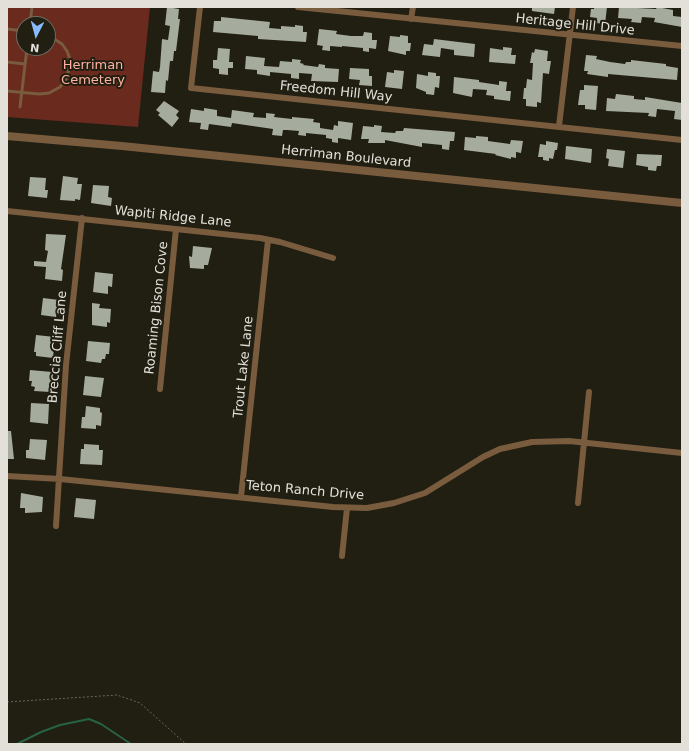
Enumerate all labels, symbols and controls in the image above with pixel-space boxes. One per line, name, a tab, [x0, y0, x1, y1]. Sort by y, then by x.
street label: Heritage Hill Drive	[515, 11, 635, 39]
north arrow	[16, 16, 56, 56]
text: N	[30, 40, 40, 54]
park label: Herriman Cemetery	[61, 58, 125, 89]
street label: Freedom Hill Way	[279, 78, 393, 106]
street label: Herriman Boulevard	[280, 142, 412, 172]
street label: Wapiti Ridge Lane	[114, 203, 232, 231]
street label: Roaming Bison Cove	[142, 241, 172, 375]
street label: Breccia Cliff Lane	[45, 290, 71, 404]
street label: Trout Lake Lane	[231, 315, 257, 419]
street label: Teton Ranch Drive	[245, 478, 365, 504]

